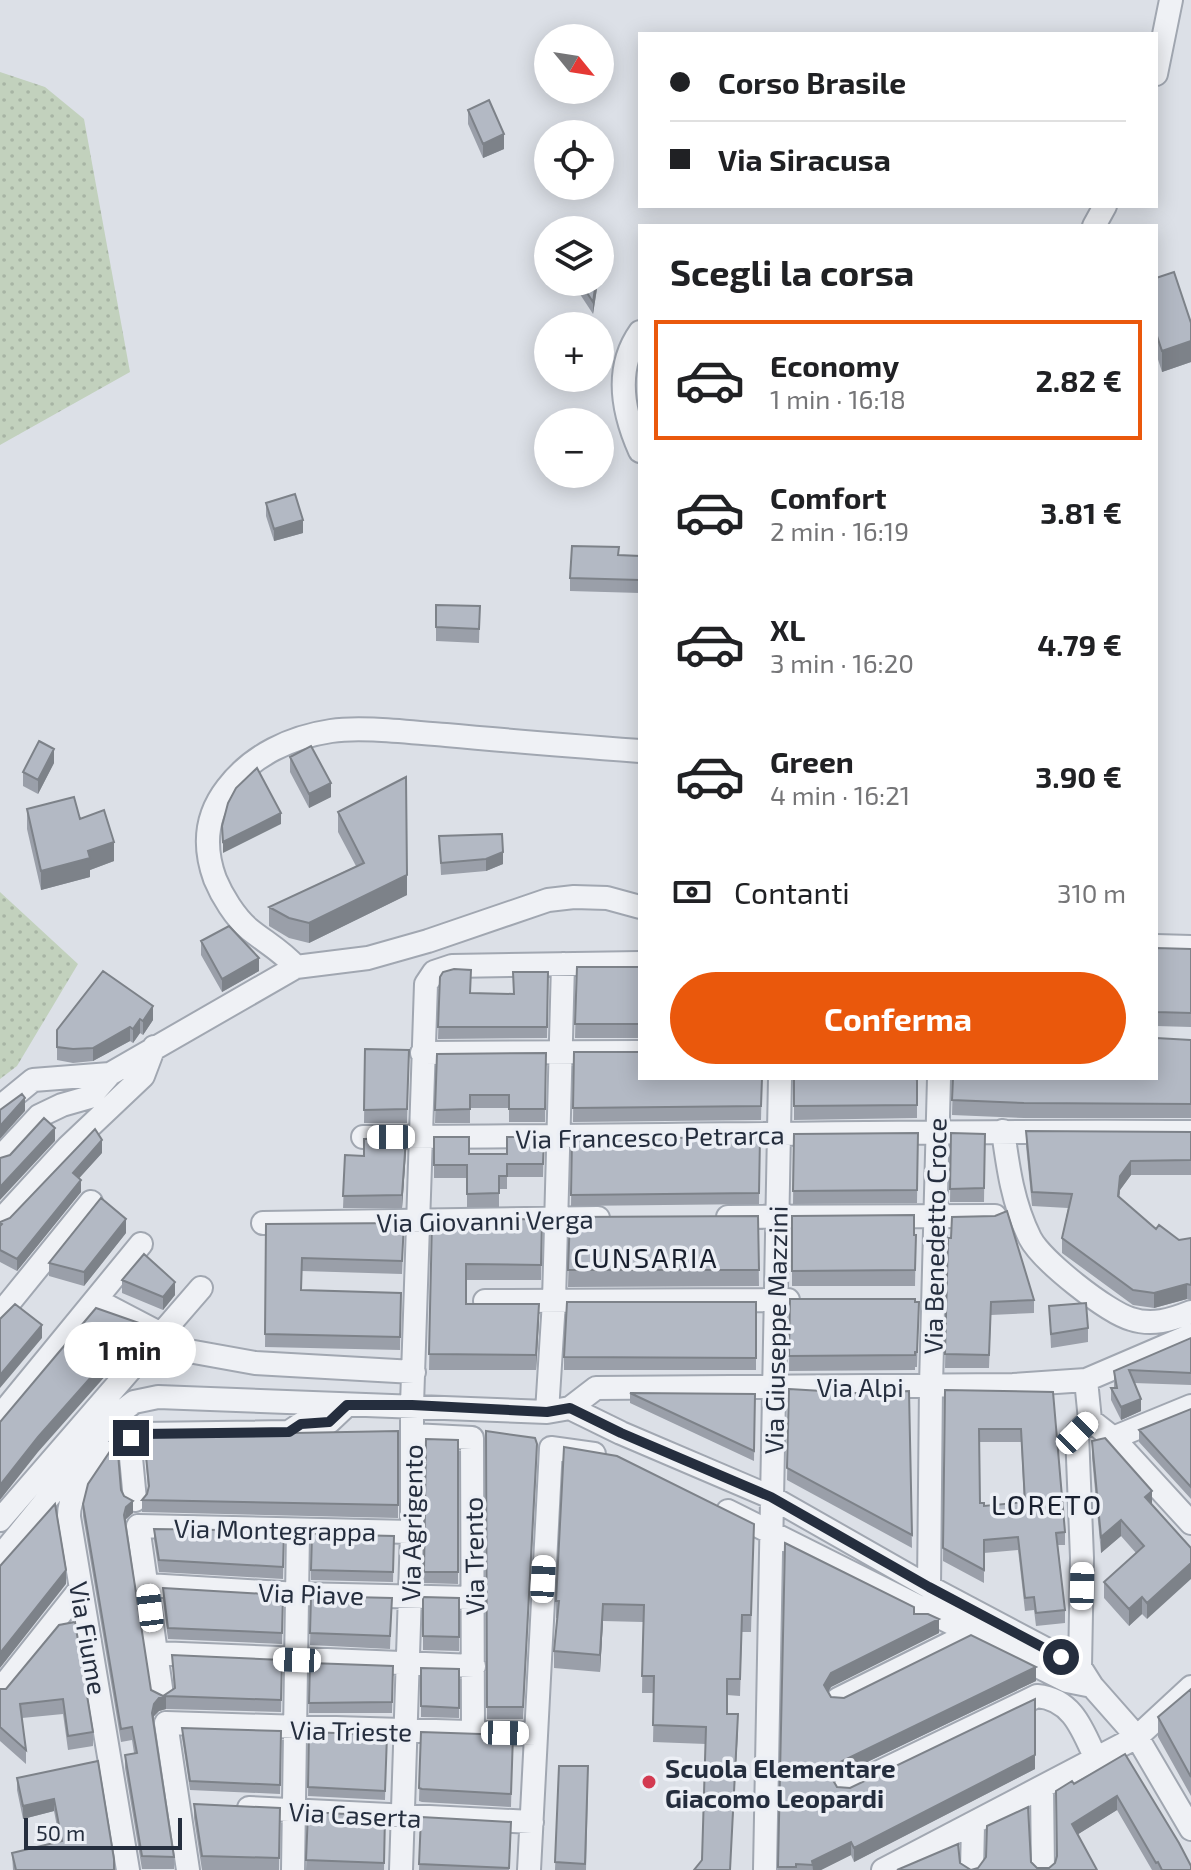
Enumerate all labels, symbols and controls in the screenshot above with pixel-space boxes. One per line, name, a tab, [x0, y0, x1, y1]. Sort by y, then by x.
north arrow	[534, 24, 614, 104]
map controls	[534, 24, 614, 488]
text: Corso Brasile	[718, 64, 906, 100]
button: locate	[534, 120, 614, 200]
text: Via Siracusa	[718, 141, 891, 177]
button: layers	[534, 216, 614, 296]
text: Scegli la corsa	[670, 250, 914, 293]
button: +	[534, 312, 614, 392]
icon: car	[674, 344, 746, 416]
text: Economy	[770, 347, 899, 383]
text: 2.82 €	[1035, 362, 1122, 398]
text: 1 min · 16:18	[770, 383, 906, 414]
button: −	[534, 408, 614, 488]
icon: car	[674, 476, 746, 548]
text: Comfort	[770, 479, 887, 515]
text: 3.81 €	[1040, 494, 1122, 530]
text: 2 min · 16:19	[770, 515, 909, 546]
icon: car	[674, 608, 746, 680]
text: XL	[770, 611, 805, 647]
text: 4.79 €	[1037, 626, 1122, 662]
text: 3 min · 16:20	[770, 647, 914, 678]
icon: car	[674, 740, 746, 812]
text: Green	[770, 743, 854, 779]
text: 3.90 €	[1035, 758, 1122, 794]
text: 4 min · 16:21	[770, 779, 910, 810]
icon: cash	[670, 870, 714, 914]
text: Contanti	[734, 874, 850, 910]
text: 310 m	[1057, 877, 1126, 908]
button: Conferma	[670, 972, 1126, 1064]
street label: Via Benedetto Croce	[916, 1117, 952, 1355]
street label: Via Francesco Petrarca	[515, 1118, 785, 1154]
car	[367, 1125, 415, 1149]
street label: Via Giovanni Verga	[376, 1203, 594, 1237]
street label: Via Giuseppe Mazzini	[757, 1205, 793, 1455]
district label: CUNSARIA	[573, 1240, 719, 1274]
callout: 1 min	[65, 1322, 197, 1378]
text: 1 min	[99, 1334, 161, 1365]
street label: Via Alpi	[816, 1371, 904, 1402]
car	[1052, 1408, 1102, 1458]
route end	[113, 1420, 149, 1456]
street label: Via Agrigento	[394, 1444, 428, 1602]
district label: LORETO	[991, 1487, 1103, 1521]
street label: Via Trento	[456, 1497, 490, 1615]
street label: Via Montegrappa	[173, 1512, 377, 1546]
car	[530, 1554, 556, 1604]
car	[1070, 1562, 1094, 1610]
street label: Via Piave	[257, 1576, 365, 1610]
street label: Via Fiume	[64, 1579, 114, 1697]
car	[135, 1583, 165, 1633]
route start	[1043, 1639, 1079, 1675]
car	[273, 1647, 321, 1673]
street label: Via Trieste	[290, 1713, 412, 1747]
car	[481, 1721, 529, 1745]
place label: Scuola Elementare Giacomo Leopardi	[665, 1752, 896, 1813]
marker: Scuola Elementare Giacomo Leopardi	[640, 1773, 658, 1791]
street label: Via Caserta	[288, 1795, 422, 1833]
scale bar	[24, 1814, 182, 1850]
text: 50 m	[36, 1819, 85, 1845]

